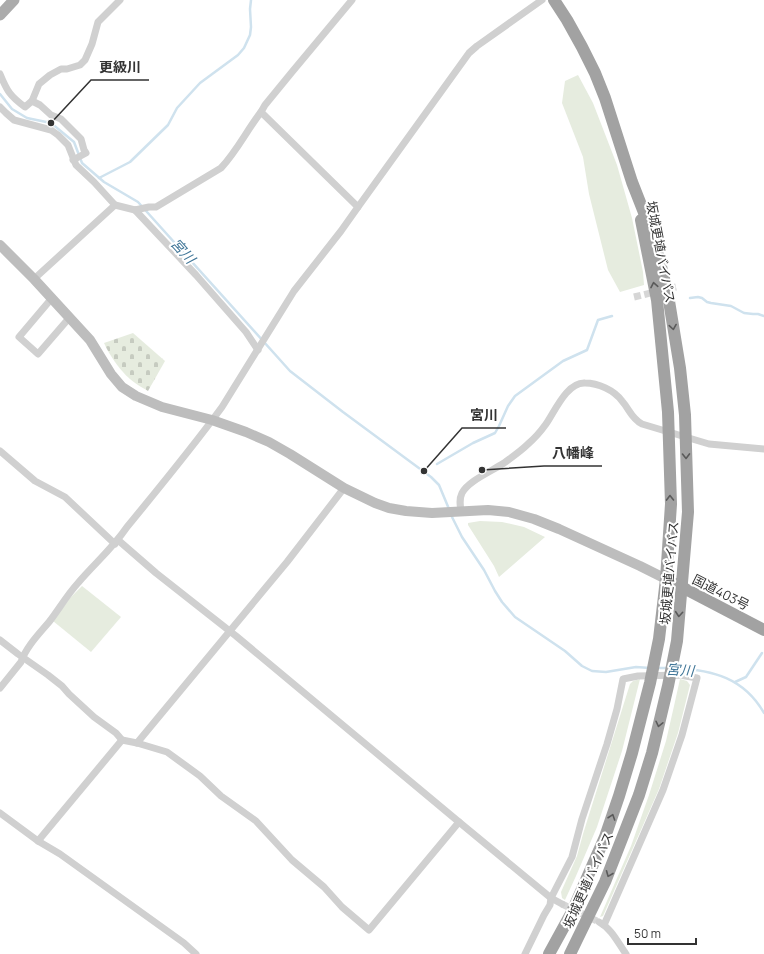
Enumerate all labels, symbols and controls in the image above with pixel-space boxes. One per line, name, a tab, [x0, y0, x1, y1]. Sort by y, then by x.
callout: 更級川	[91, 54, 149, 80]
text: 更級川	[99, 57, 141, 76]
street label: 坂城更埴バイパス	[642, 199, 680, 305]
water label: 宮川	[167, 234, 201, 269]
one-way arrow	[650, 282, 659, 288]
one-way arrow	[668, 324, 677, 330]
callout: 宮川	[462, 402, 506, 428]
text: 宮川	[470, 405, 498, 424]
callout: 八幡峰	[544, 440, 602, 466]
text: 八幡峰	[552, 443, 594, 462]
one-way arrow	[682, 453, 691, 459]
one-way arrow	[666, 495, 674, 501]
street label: 坂城更埴バイパス	[656, 521, 682, 625]
street label: 国道403号	[689, 570, 753, 614]
one-way arrow	[675, 611, 684, 617]
water label: 宮川	[665, 659, 697, 680]
one-way arrow	[656, 721, 664, 727]
one-way arrow	[607, 814, 616, 821]
street label: 坂城更埴バイパス	[559, 829, 617, 931]
one-way arrow	[605, 870, 613, 877]
scale bar	[628, 920, 696, 946]
text: 50 m	[634, 925, 661, 942]

